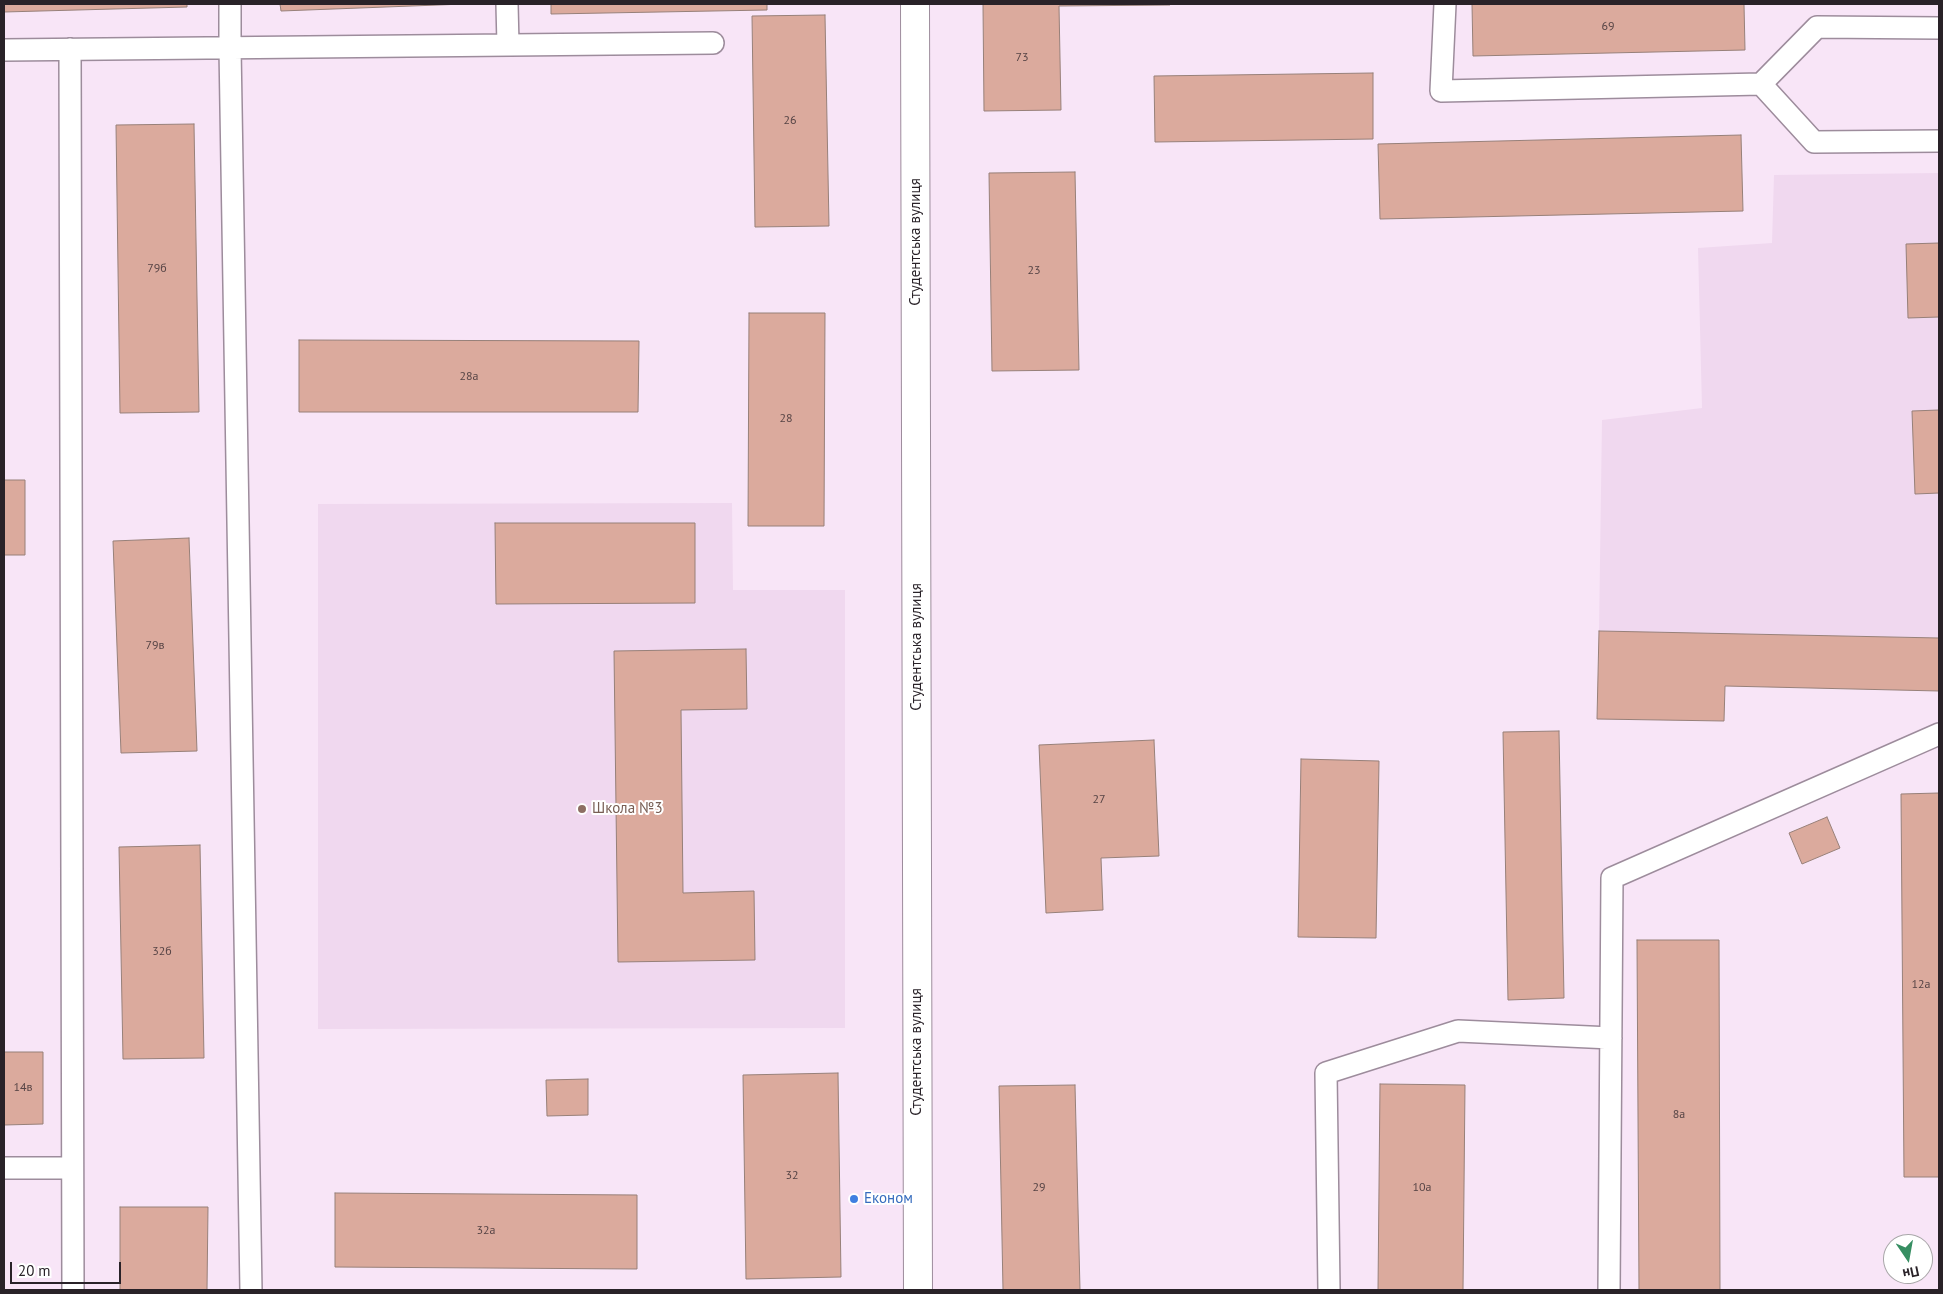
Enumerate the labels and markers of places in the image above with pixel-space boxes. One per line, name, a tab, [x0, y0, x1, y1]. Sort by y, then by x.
place label: Школа №3	[592, 800, 663, 818]
marker: Школа №3	[576, 803, 588, 815]
place label: Економ	[864, 1190, 913, 1208]
marker: Економ	[848, 1193, 860, 1205]

